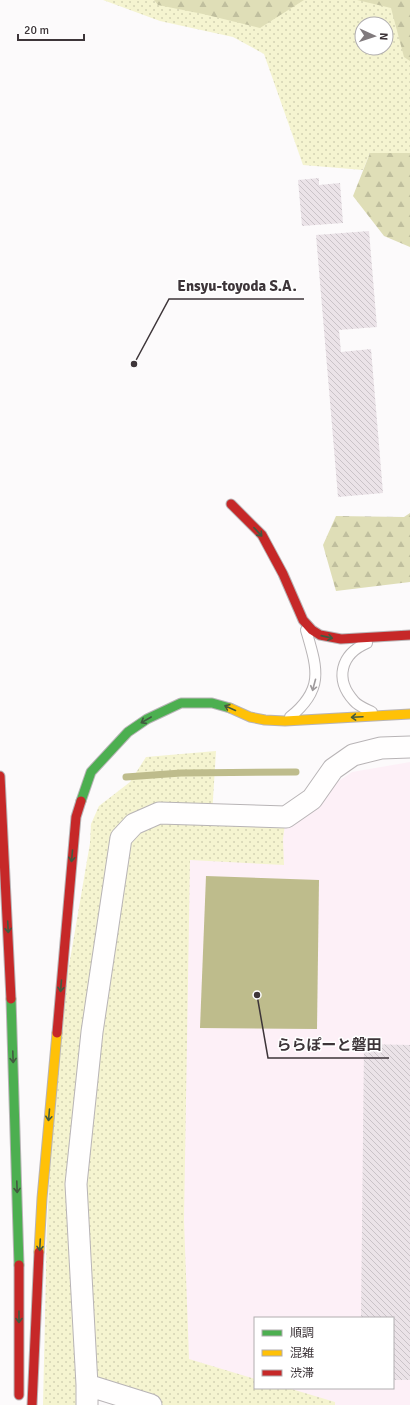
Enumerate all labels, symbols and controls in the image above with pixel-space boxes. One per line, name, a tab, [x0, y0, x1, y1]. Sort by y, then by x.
scale bar	[18, 16, 84, 42]
north arrow	[354, 16, 394, 56]
text: 20 m	[24, 23, 49, 38]
text: N	[377, 32, 390, 41]
callout: Ensyu-toyoda S.A.	[169, 272, 304, 299]
text: Ensyu-toyoda S.A.	[177, 277, 297, 295]
one-way arrow	[253, 527, 263, 537]
one-way arrow	[320, 634, 333, 641]
one-way arrow	[310, 678, 317, 691]
one-way arrow	[224, 704, 236, 711]
one-way arrow	[351, 713, 364, 721]
one-way arrow	[140, 716, 152, 724]
one-way arrow	[69, 849, 76, 862]
one-way arrow	[4, 920, 11, 933]
one-way arrow	[57, 979, 64, 992]
callout: ららぽーと磐田	[268, 1031, 389, 1058]
text: ららぽーと磐田	[276, 1036, 382, 1054]
one-way arrow	[10, 1050, 17, 1063]
one-way arrow	[46, 1108, 53, 1121]
one-way arrow	[13, 1180, 21, 1193]
one-way arrow	[36, 1238, 43, 1251]
one-way arrow	[15, 1310, 23, 1323]
legend	[254, 1317, 394, 1389]
text: 順調	[290, 1326, 314, 1341]
text: 混雑	[290, 1346, 314, 1361]
text: 渋滞	[290, 1366, 314, 1381]

